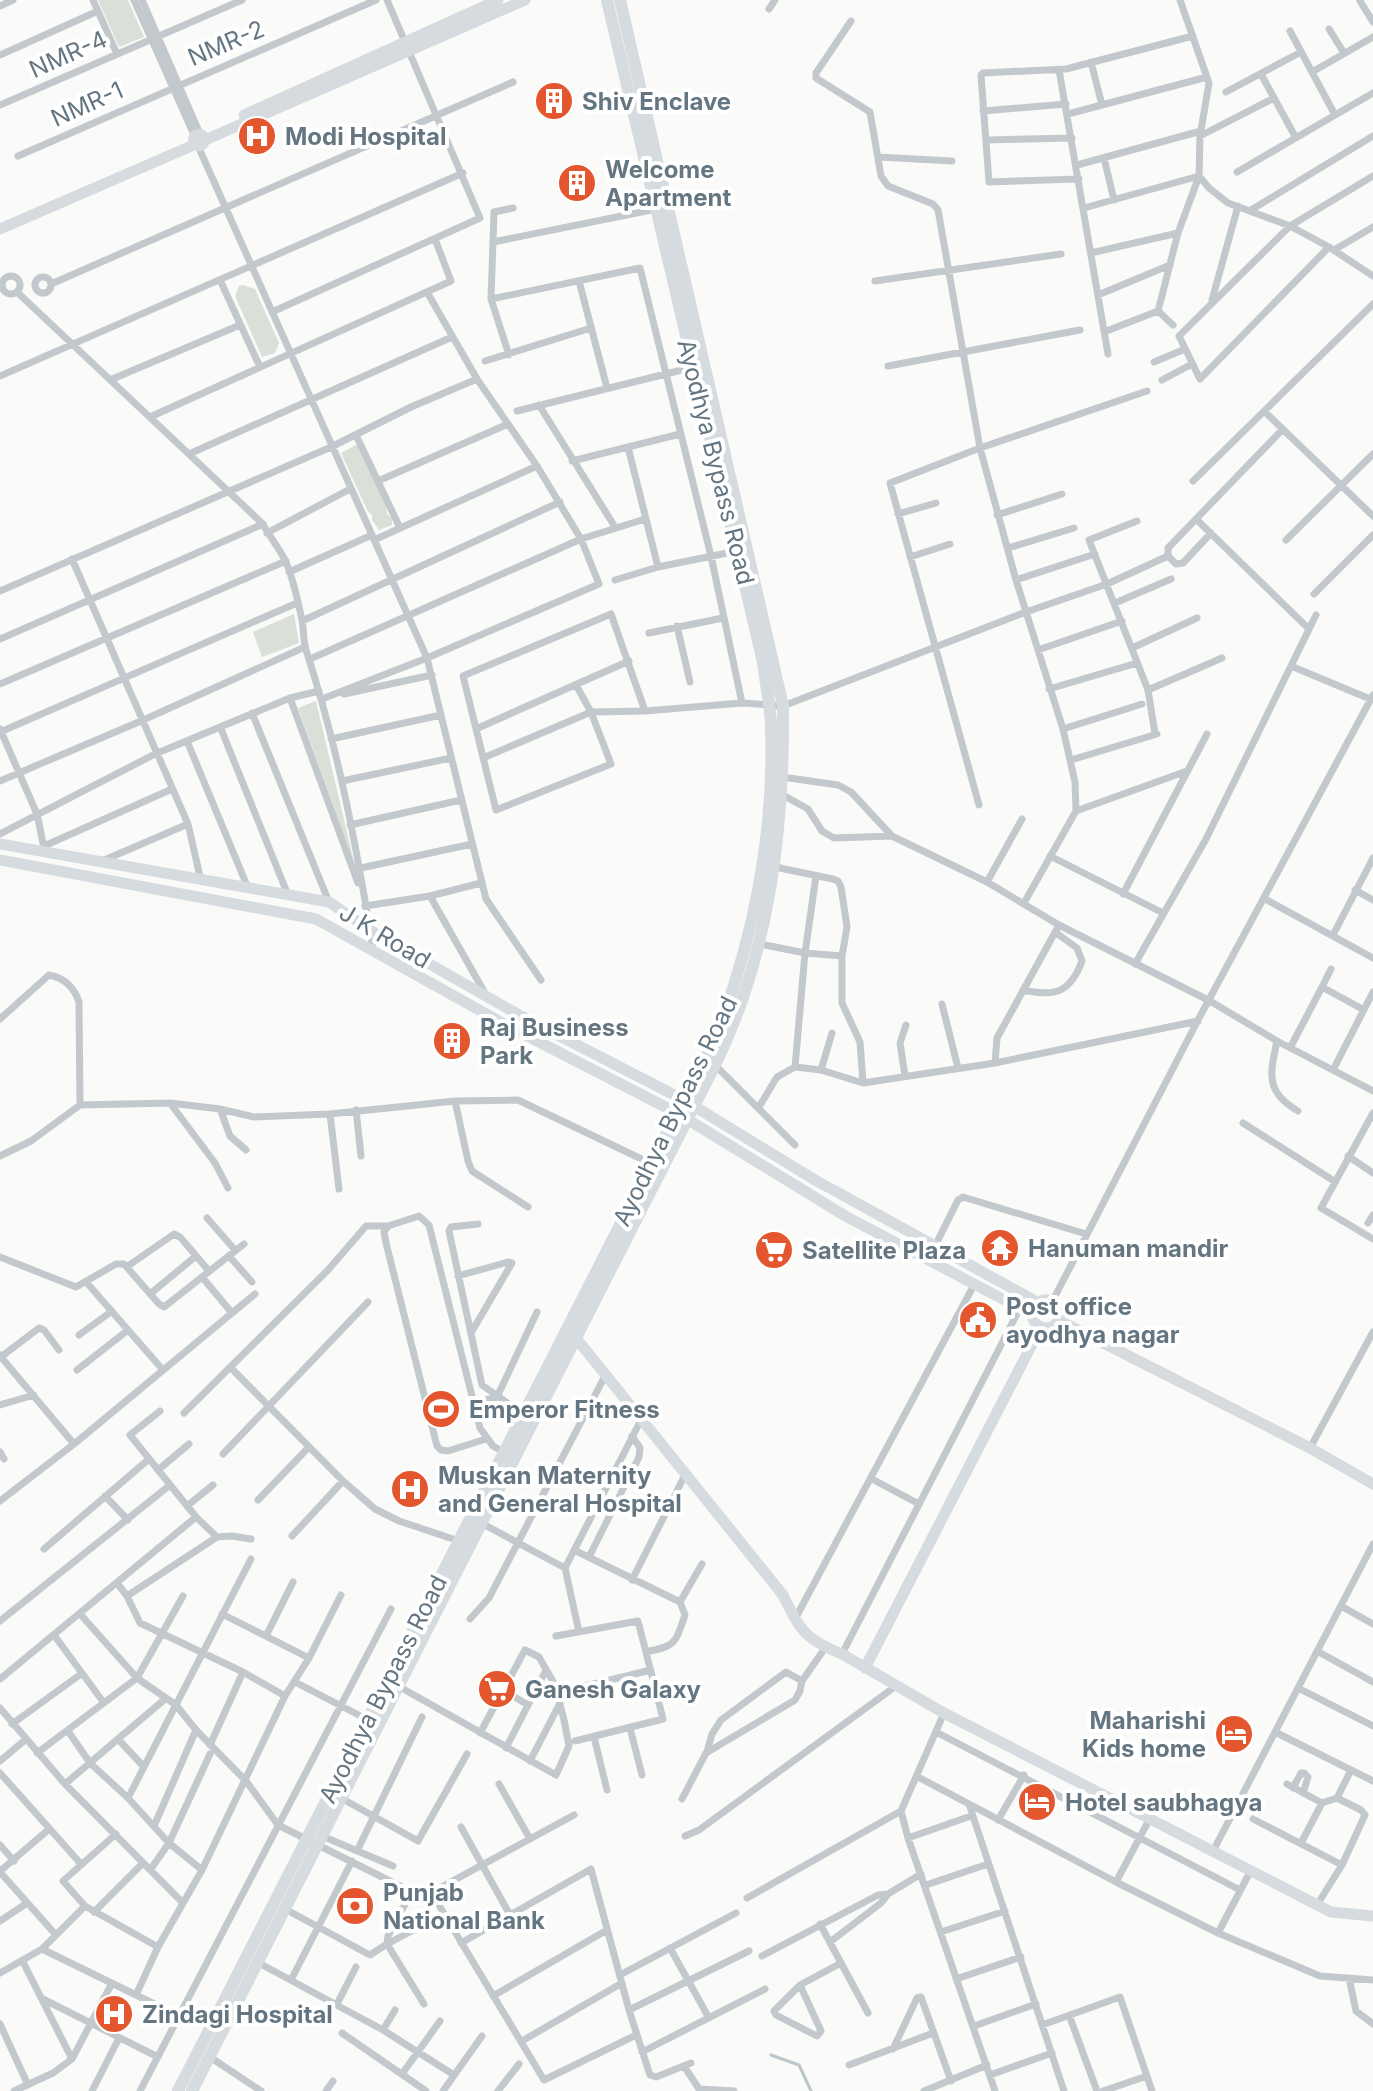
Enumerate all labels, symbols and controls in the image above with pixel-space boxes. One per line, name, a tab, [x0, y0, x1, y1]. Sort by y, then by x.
street label: NMR-2	[183, 14, 269, 72]
street label: NMR-4	[25, 24, 111, 84]
street label: NMR-1	[46, 75, 128, 133]
building icon: Shiv Enclave	[533, 80, 575, 122]
place label: Shiv Enclave	[582, 87, 731, 116]
hospital icon: Modi Hospital	[236, 115, 278, 157]
place label: Modi Hospital	[285, 122, 446, 151]
place label: Welcome Apartment	[605, 155, 731, 212]
building icon: Welcome Apartment	[556, 162, 598, 204]
street label: Ayodhya Bypass Road	[671, 336, 761, 588]
street label: J K Road	[334, 898, 436, 974]
street label: Ayodhya Bypass Road	[607, 991, 743, 1231]
place label: Raj Business Park	[480, 1013, 629, 1070]
building icon: Raj Business Park	[431, 1020, 473, 1062]
temple icon: Hanuman mandir	[979, 1227, 1021, 1269]
supermarket icon: Satellite Plaza	[753, 1229, 795, 1271]
place label: Hanuman mandir	[1028, 1234, 1229, 1263]
place label: Satellite Plaza	[802, 1236, 966, 1265]
place label: Post office ayodhya nagar	[1006, 1292, 1180, 1349]
public building icon: Post office ayodhya nagar	[957, 1299, 999, 1341]
sports icon: Emperor Fitness	[420, 1388, 462, 1430]
place label: Emperor Fitness	[469, 1395, 660, 1424]
place label: Muskan Maternity and General Hospital	[438, 1461, 682, 1518]
hospital icon: Muskan Maternity and General Hospital	[389, 1468, 431, 1510]
street label: Ayodhya Bypass Road	[313, 1570, 453, 1808]
supermarket icon: Ganesh Galaxy	[476, 1668, 518, 1710]
place label: Ganesh Galaxy	[525, 1675, 702, 1704]
place label: Maharishi Kids home	[1082, 1706, 1206, 1763]
hotel icon: Maharishi Kids home	[1213, 1713, 1255, 1755]
hotel icon: Hotel saubhagya	[1016, 1781, 1058, 1823]
place label: Hotel saubhagya	[1065, 1788, 1262, 1817]
place label: Punjab National Bank	[383, 1878, 545, 1935]
bank icon: Punjab National Bank	[334, 1885, 376, 1927]
hospital icon: Zindagi Hospital	[93, 1993, 135, 2035]
place label: Zindagi Hospital	[142, 2000, 333, 2029]

